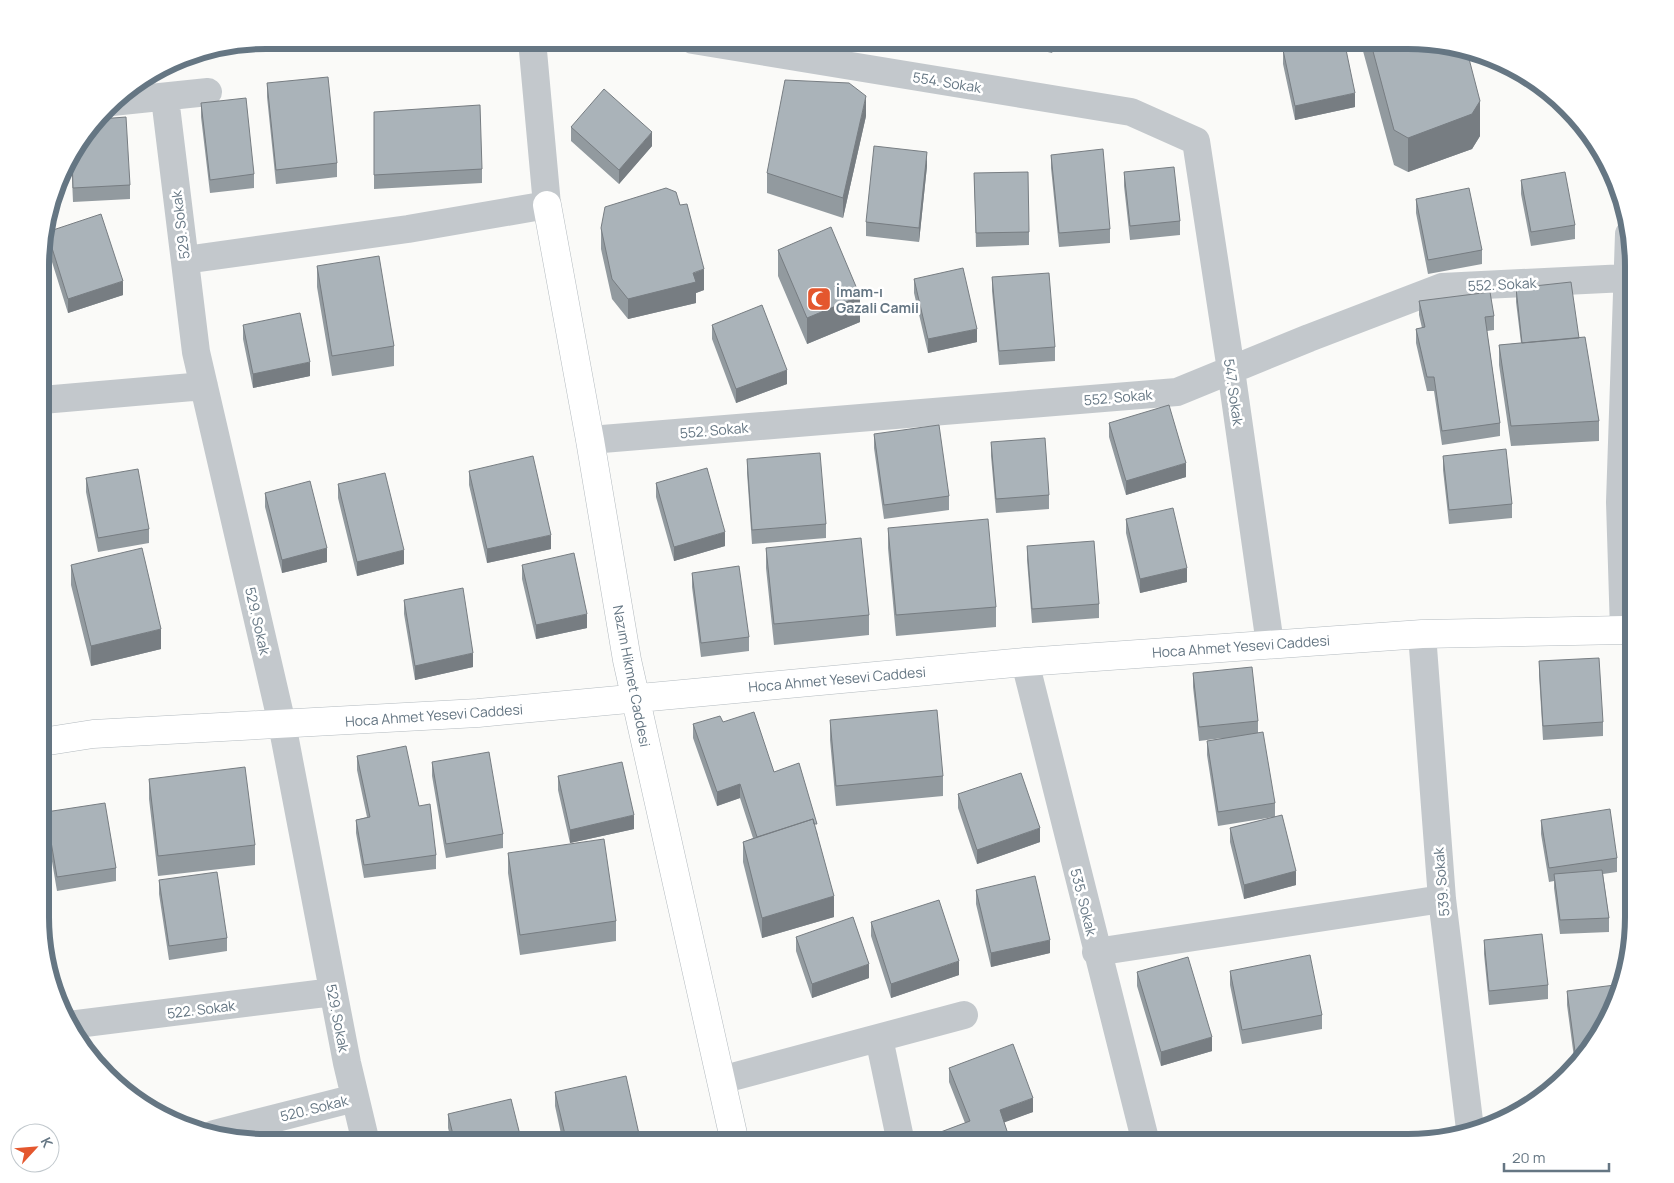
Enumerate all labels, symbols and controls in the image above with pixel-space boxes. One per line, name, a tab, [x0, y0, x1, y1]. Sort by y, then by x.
street label: 554. Sokak	[911, 67, 984, 97]
street label: 529. Sokak	[166, 189, 194, 260]
street label: 552. Sokak	[1467, 273, 1538, 295]
place label: İmam-ı Gazali Camii	[836, 282, 919, 317]
mosque icon: İmam-ı Gazali Camii	[806, 286, 832, 312]
street label: 547. Sokak	[1220, 357, 1248, 428]
street label: 552. Sokak	[1083, 384, 1154, 409]
street label: 552. Sokak	[679, 417, 750, 442]
street label: 529. Sokak	[241, 585, 275, 658]
street label: Nazım Hikmet Caddesi	[609, 603, 655, 749]
street label: Hoca Ahmet Yesevi Caddesi	[1151, 630, 1331, 662]
street label: Hoca Ahmet Yesevi Caddesi	[747, 662, 927, 696]
street label: Hoca Ahmet Yesevi Caddesi	[344, 699, 524, 731]
street label: 539. Sokak	[1428, 846, 1453, 917]
street label: 535. Sokak	[1066, 866, 1102, 939]
street label: 529. Sokak	[322, 982, 354, 1055]
street label: 522. Sokak	[166, 995, 237, 1023]
street label: 520. Sokak	[278, 1090, 351, 1126]
north arrow	[10, 1123, 60, 1173]
text: K	[37, 1134, 58, 1151]
scale bar	[1504, 1140, 1609, 1172]
text: 20 m	[1512, 1147, 1545, 1168]

